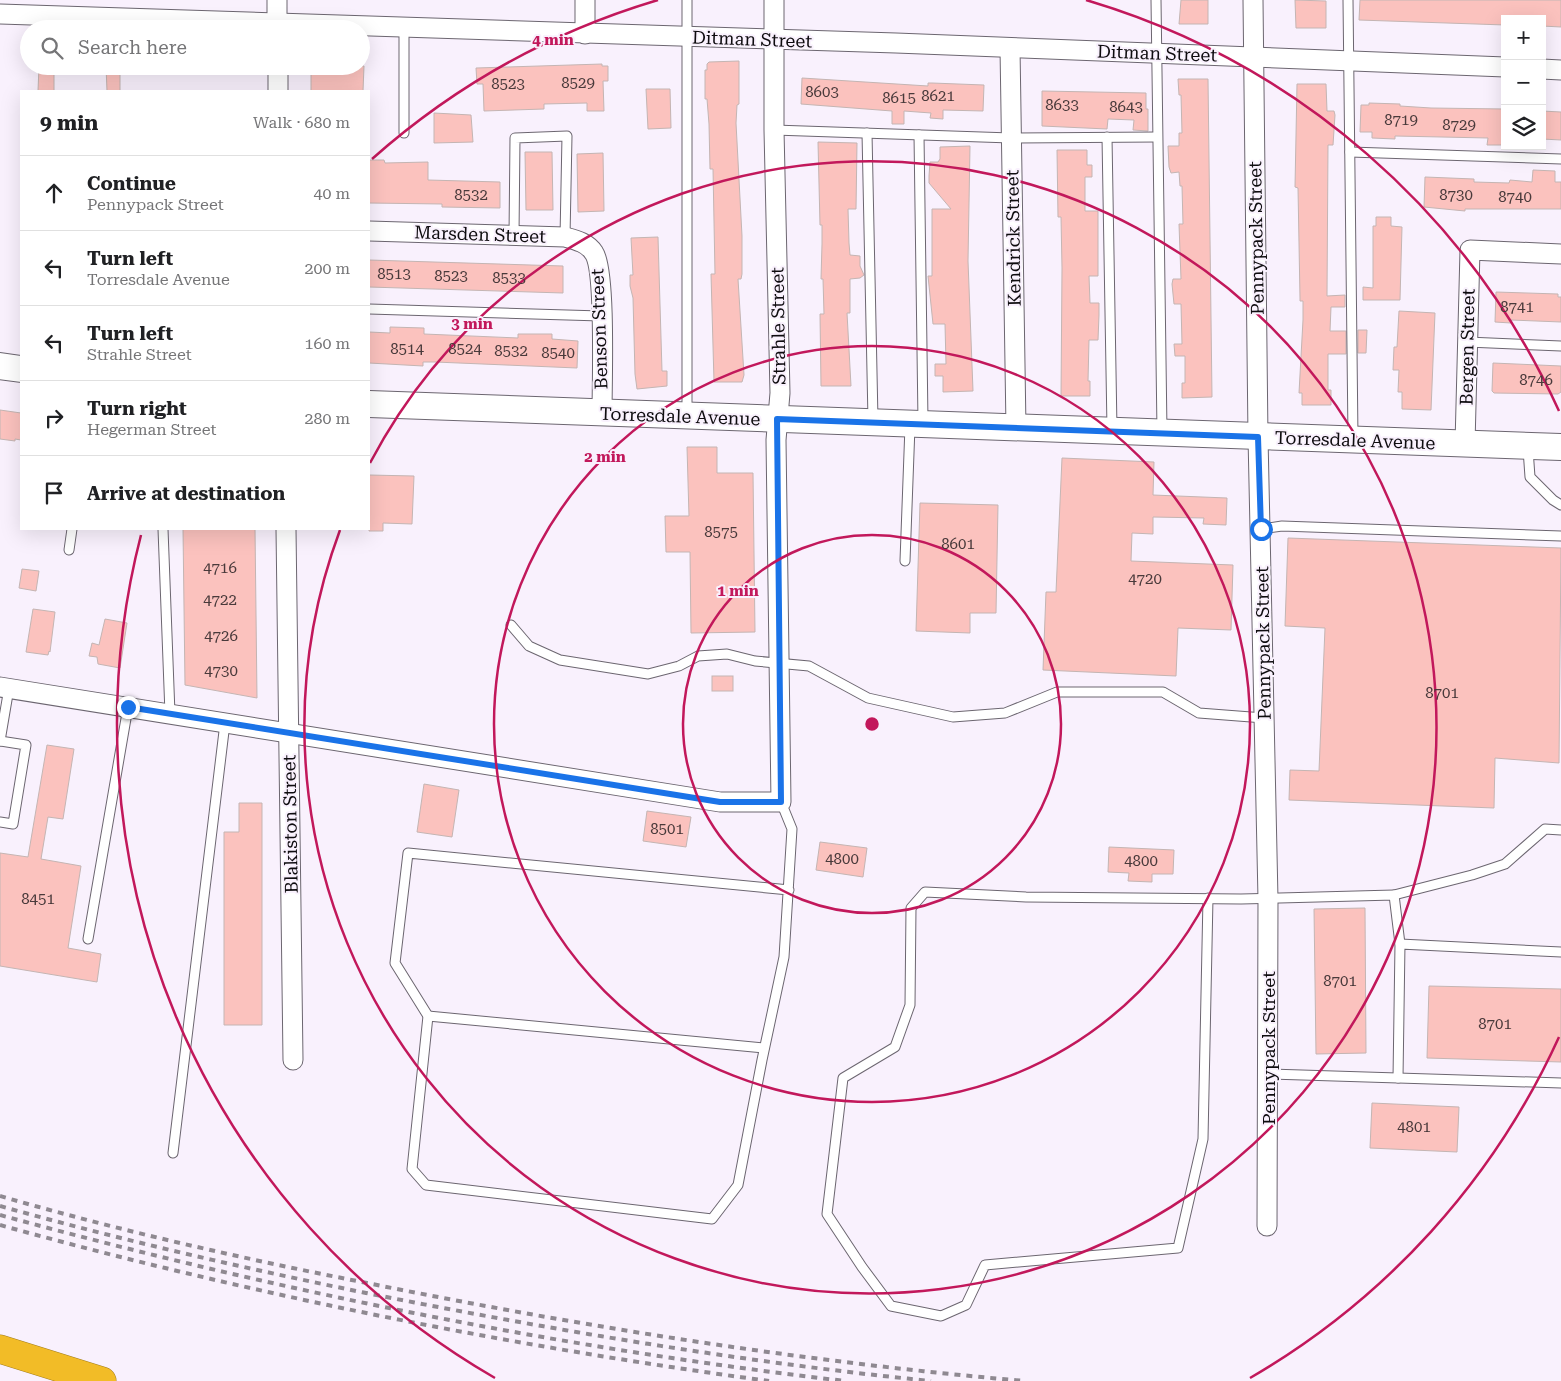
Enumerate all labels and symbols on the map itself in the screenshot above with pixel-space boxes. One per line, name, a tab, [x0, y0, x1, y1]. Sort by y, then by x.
street label: Ditman Street	[691, 26, 813, 52]
text: 4 min	[532, 31, 574, 49]
street label: Ditman Street	[1096, 40, 1218, 66]
house number: 8529	[561, 74, 595, 92]
house number: 8523	[491, 75, 525, 93]
house number: 8603	[805, 83, 839, 101]
house number: 8621	[921, 87, 955, 105]
house number: 8615	[882, 89, 916, 107]
house number: 8633	[1045, 96, 1079, 114]
house number: 8643	[1109, 98, 1143, 116]
house number: 8719	[1384, 111, 1418, 129]
house number: 8729	[1442, 116, 1476, 134]
street label: Pennypack Street	[1244, 161, 1268, 315]
street label: Kendrick Street	[1001, 169, 1025, 306]
house number: 8532	[454, 186, 488, 204]
house number: 8730	[1439, 186, 1473, 204]
house number: 8740	[1498, 188, 1532, 206]
street label: Marsden Street	[414, 221, 547, 247]
house number: 8513	[377, 265, 411, 283]
house number: 8523	[434, 267, 468, 285]
street label: Strahle Street	[766, 267, 790, 385]
street label: Benson Street	[586, 268, 612, 390]
house number: 8533	[492, 269, 526, 287]
street label: Bergen Street	[1455, 288, 1479, 405]
house number: 8741	[1500, 298, 1534, 316]
text: 3 min	[451, 315, 493, 333]
house number: 8514	[390, 340, 424, 358]
house number: 8524	[448, 340, 482, 358]
house number: 8532	[494, 342, 528, 360]
house number: 8540	[541, 344, 575, 362]
house number: 8746	[1519, 371, 1553, 389]
street label: Torresdale Avenue	[599, 403, 761, 429]
street label: Torresdale Avenue	[1274, 427, 1436, 453]
text: 2 min	[584, 448, 626, 466]
route start	[1250, 518, 1273, 541]
house number: 8575	[704, 523, 738, 541]
house number: 8601	[941, 535, 975, 553]
house number: 4716	[203, 559, 237, 577]
street label: Pennypack Street	[1251, 566, 1275, 720]
house number: 4720	[1128, 570, 1162, 588]
text: 1 min	[717, 582, 759, 600]
house number: 4722	[203, 591, 237, 609]
house number: 4726	[204, 627, 238, 645]
house number: 4730	[204, 662, 238, 680]
house number: 8701	[1425, 684, 1459, 702]
route end	[117, 696, 140, 719]
centre of rings	[863, 715, 881, 733]
street label: Blakiston Street	[278, 754, 302, 893]
house number: 8501	[650, 820, 684, 838]
house number: 4800	[825, 850, 859, 868]
house number: 4800	[1124, 852, 1158, 870]
house number: 8451	[21, 890, 55, 908]
street label: Pennypack Street	[1258, 971, 1279, 1125]
house number: 8701	[1323, 972, 1357, 990]
house number: 8701	[1478, 1015, 1512, 1033]
house number: 4801	[1397, 1118, 1431, 1136]

